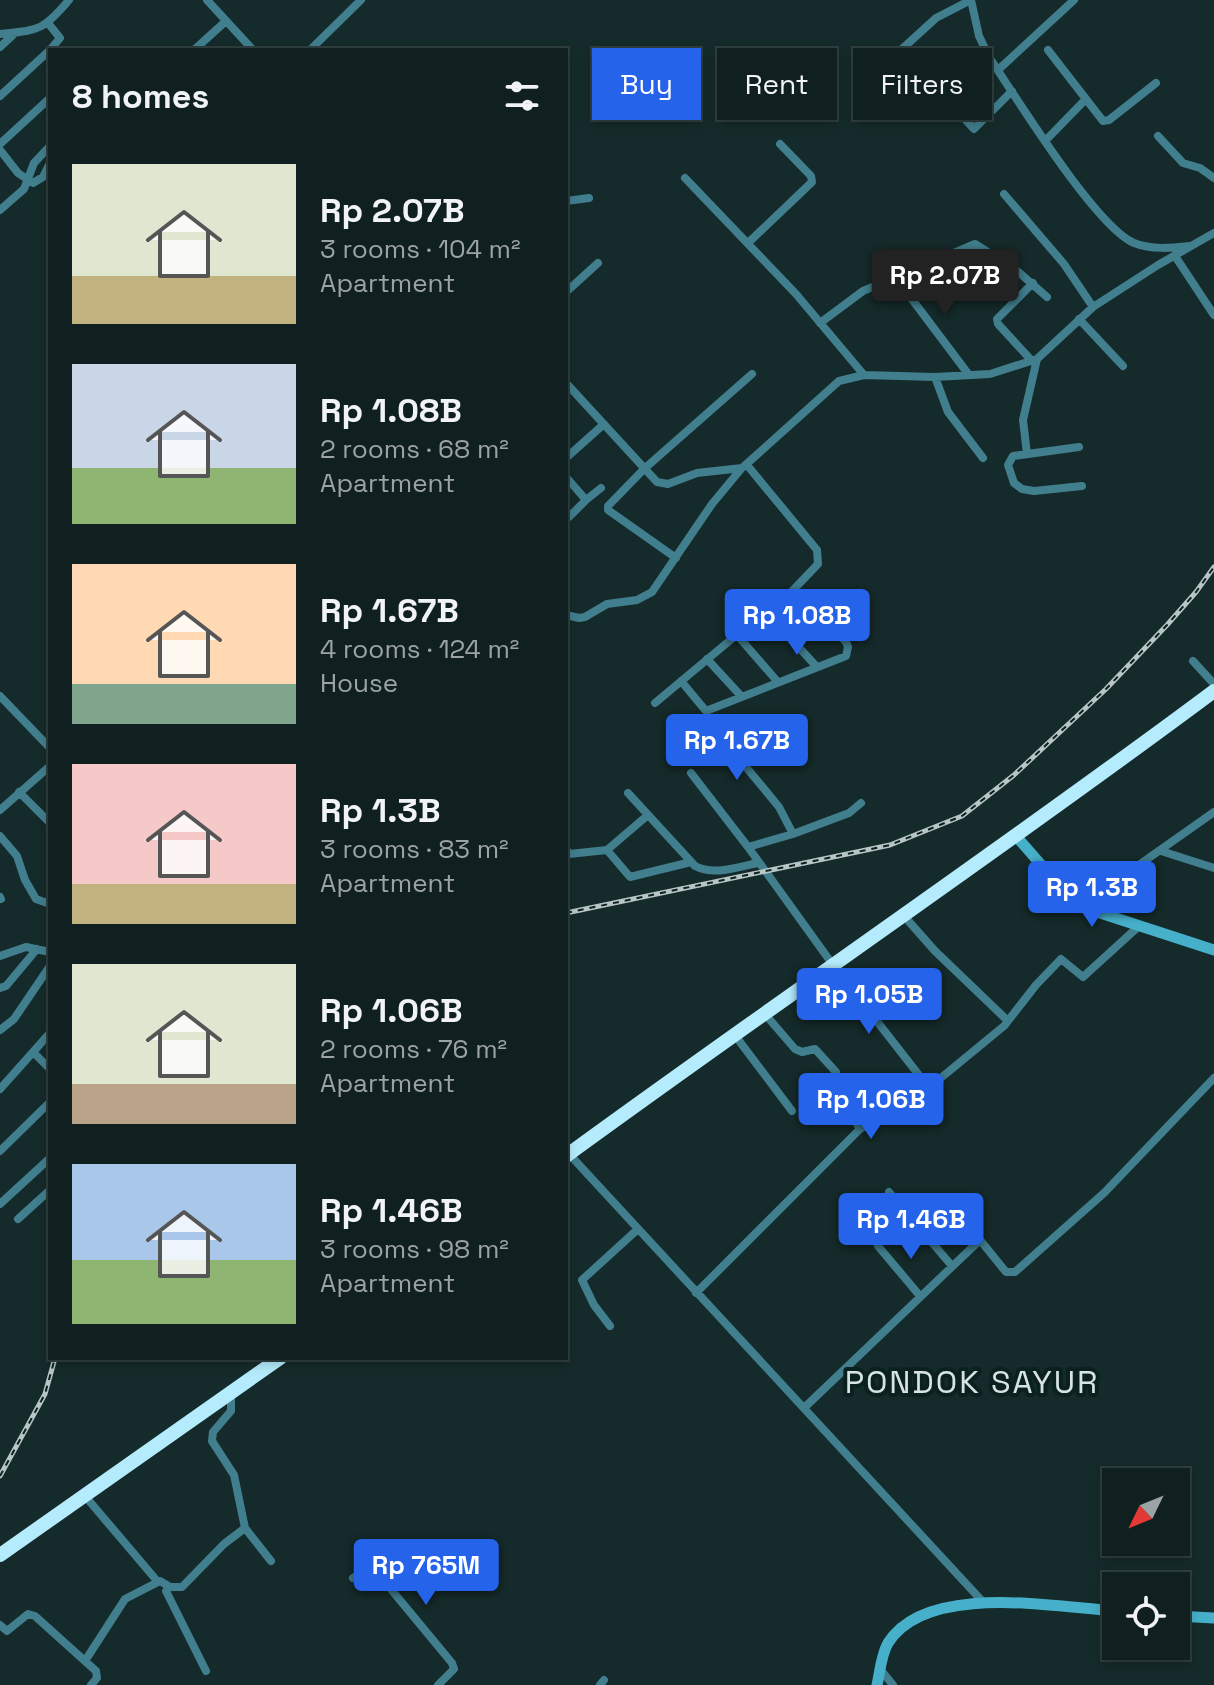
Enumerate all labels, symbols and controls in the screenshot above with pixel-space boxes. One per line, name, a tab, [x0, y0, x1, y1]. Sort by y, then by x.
chip: Buy	[592, 48, 701, 120]
chip: Rent	[717, 48, 837, 120]
chip: Filters	[853, 48, 992, 120]
icon: filters	[500, 74, 544, 118]
text: 8 homes	[72, 75, 209, 118]
text: Rp 2.07B	[320, 189, 465, 232]
icon: home	[136, 196, 232, 292]
text: 3 rooms · 104 m²	[320, 232, 521, 266]
pin: Rp 2.07B	[862, 249, 1028, 317]
text: Rp 2.07B	[890, 258, 1000, 292]
text: Apartment	[320, 266, 455, 300]
text: Rp 1.08B	[320, 389, 462, 432]
icon: home	[136, 396, 232, 492]
text: 2 rooms · 68 m²	[320, 432, 509, 466]
text: Apartment	[320, 466, 455, 500]
text: Rp 1.67B	[320, 589, 459, 632]
pin: Rp 1.08B	[714, 589, 880, 657]
icon: home	[136, 596, 232, 692]
text: Rp 1.08B	[743, 598, 851, 632]
text: 4 rooms · 124 m²	[320, 632, 519, 666]
text: House	[320, 666, 398, 700]
pin: Rp 1.67B	[654, 714, 820, 782]
text: Rp 1.67B	[684, 723, 790, 757]
text: Rp 1.3B	[320, 789, 441, 832]
icon: home	[136, 796, 232, 892]
text: 3 rooms · 83 m²	[320, 832, 509, 866]
pin: Rp 1.3B	[1018, 861, 1166, 929]
text: Apartment	[320, 866, 455, 900]
text: Rp 1.3B	[1046, 870, 1138, 904]
pin: Rp 1.05B	[786, 968, 952, 1036]
text: Rp 1.05B	[815, 977, 923, 1011]
text: Rp 1.06B	[320, 989, 463, 1032]
icon: home	[136, 996, 232, 1092]
text: 2 rooms · 76 m²	[320, 1032, 507, 1066]
text: Apartment	[320, 1066, 455, 1100]
pin: Rp 1.06B	[788, 1073, 954, 1141]
text: Rp 1.06B	[817, 1082, 926, 1116]
text: Rp 1.46B	[320, 1189, 463, 1232]
pin: Rp 1.46B	[828, 1193, 994, 1261]
icon: home	[136, 1196, 232, 1292]
text: Rp 1.46B	[857, 1202, 966, 1236]
text: 3 rooms · 98 m²	[320, 1232, 509, 1266]
text: Apartment	[320, 1266, 455, 1300]
district label: PONDOK SAYUR	[845, 1362, 1099, 1402]
north arrow	[1102, 1468, 1190, 1556]
map controls	[1102, 1468, 1190, 1660]
pin: Rp 765M	[352, 1539, 500, 1607]
text: Rp 765M	[372, 1548, 480, 1582]
button: locate	[1102, 1572, 1190, 1660]

